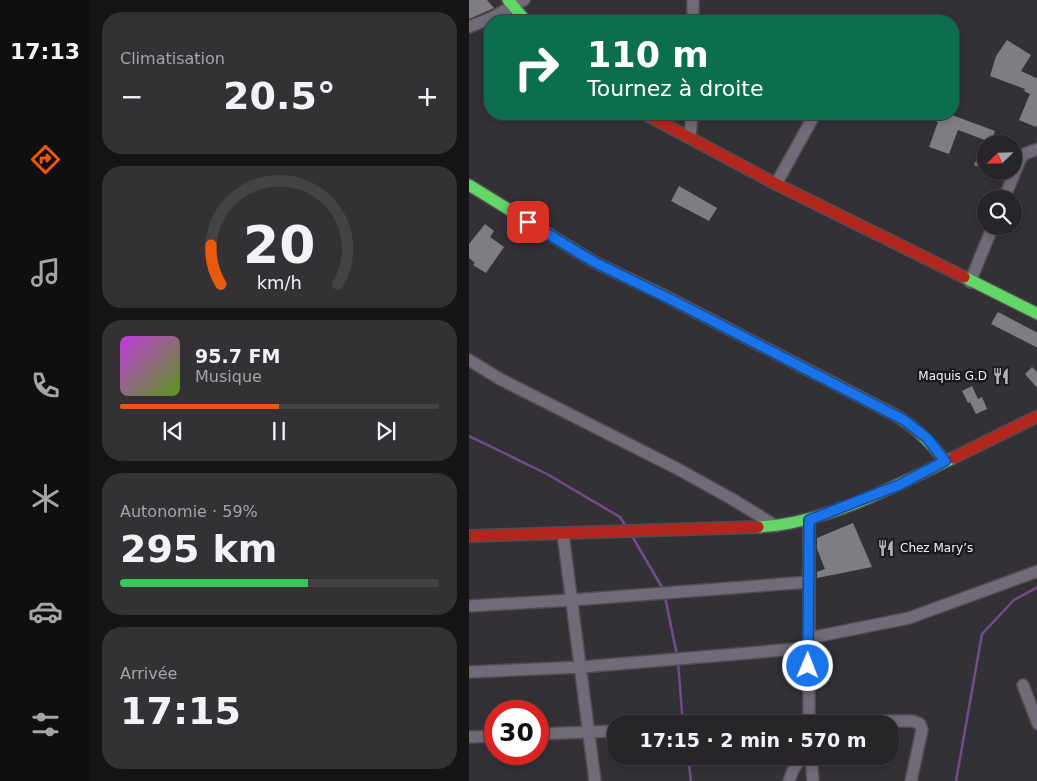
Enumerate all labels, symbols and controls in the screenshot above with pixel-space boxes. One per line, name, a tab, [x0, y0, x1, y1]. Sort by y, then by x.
icon: right	[504, 35, 569, 100]
text: 110 m	[587, 35, 709, 75]
text: 17:13	[10, 39, 80, 64]
text: Climatisation	[120, 49, 225, 68]
text: 20.5°	[223, 74, 336, 118]
text: Tournez à droite	[587, 76, 764, 101]
text: −	[120, 80, 143, 113]
text: +	[416, 80, 439, 113]
north arrow	[977, 135, 1021, 180]
map controls	[977, 135, 1022, 235]
icon: directions	[28, 142, 63, 177]
button: search	[977, 190, 1022, 235]
pin	[507, 201, 549, 243]
icon: arrive	[514, 208, 542, 236]
text: 20	[243, 215, 316, 275]
icon: music	[28, 255, 63, 290]
text: km/h	[257, 272, 302, 293]
text: 95.7 FM	[195, 345, 280, 367]
restaurant icon: Maquis G.D	[991, 366, 1011, 386]
text: Musique	[195, 367, 262, 386]
icon: phone	[28, 368, 63, 403]
place label: Maquis G.D	[918, 369, 987, 383]
icon: previous	[159, 417, 187, 445]
icon: pause	[265, 417, 293, 445]
icon: next	[372, 417, 400, 445]
icon: climate	[28, 481, 63, 516]
text: Autonomie · 59%	[120, 502, 258, 521]
text: 295 km	[120, 527, 277, 571]
restaurant icon: Chez Mary’s	[876, 538, 896, 558]
place label: Chez Mary’s	[900, 541, 973, 555]
icon: car	[28, 594, 63, 629]
position arrow	[781, 639, 833, 691]
text: Arrivée	[120, 664, 177, 683]
text: 17:15	[120, 689, 241, 733]
speed limit sign: 30	[484, 700, 549, 765]
icon: filters	[28, 707, 63, 742]
text: 17:15 · 2 min · 570 m	[639, 729, 867, 751]

